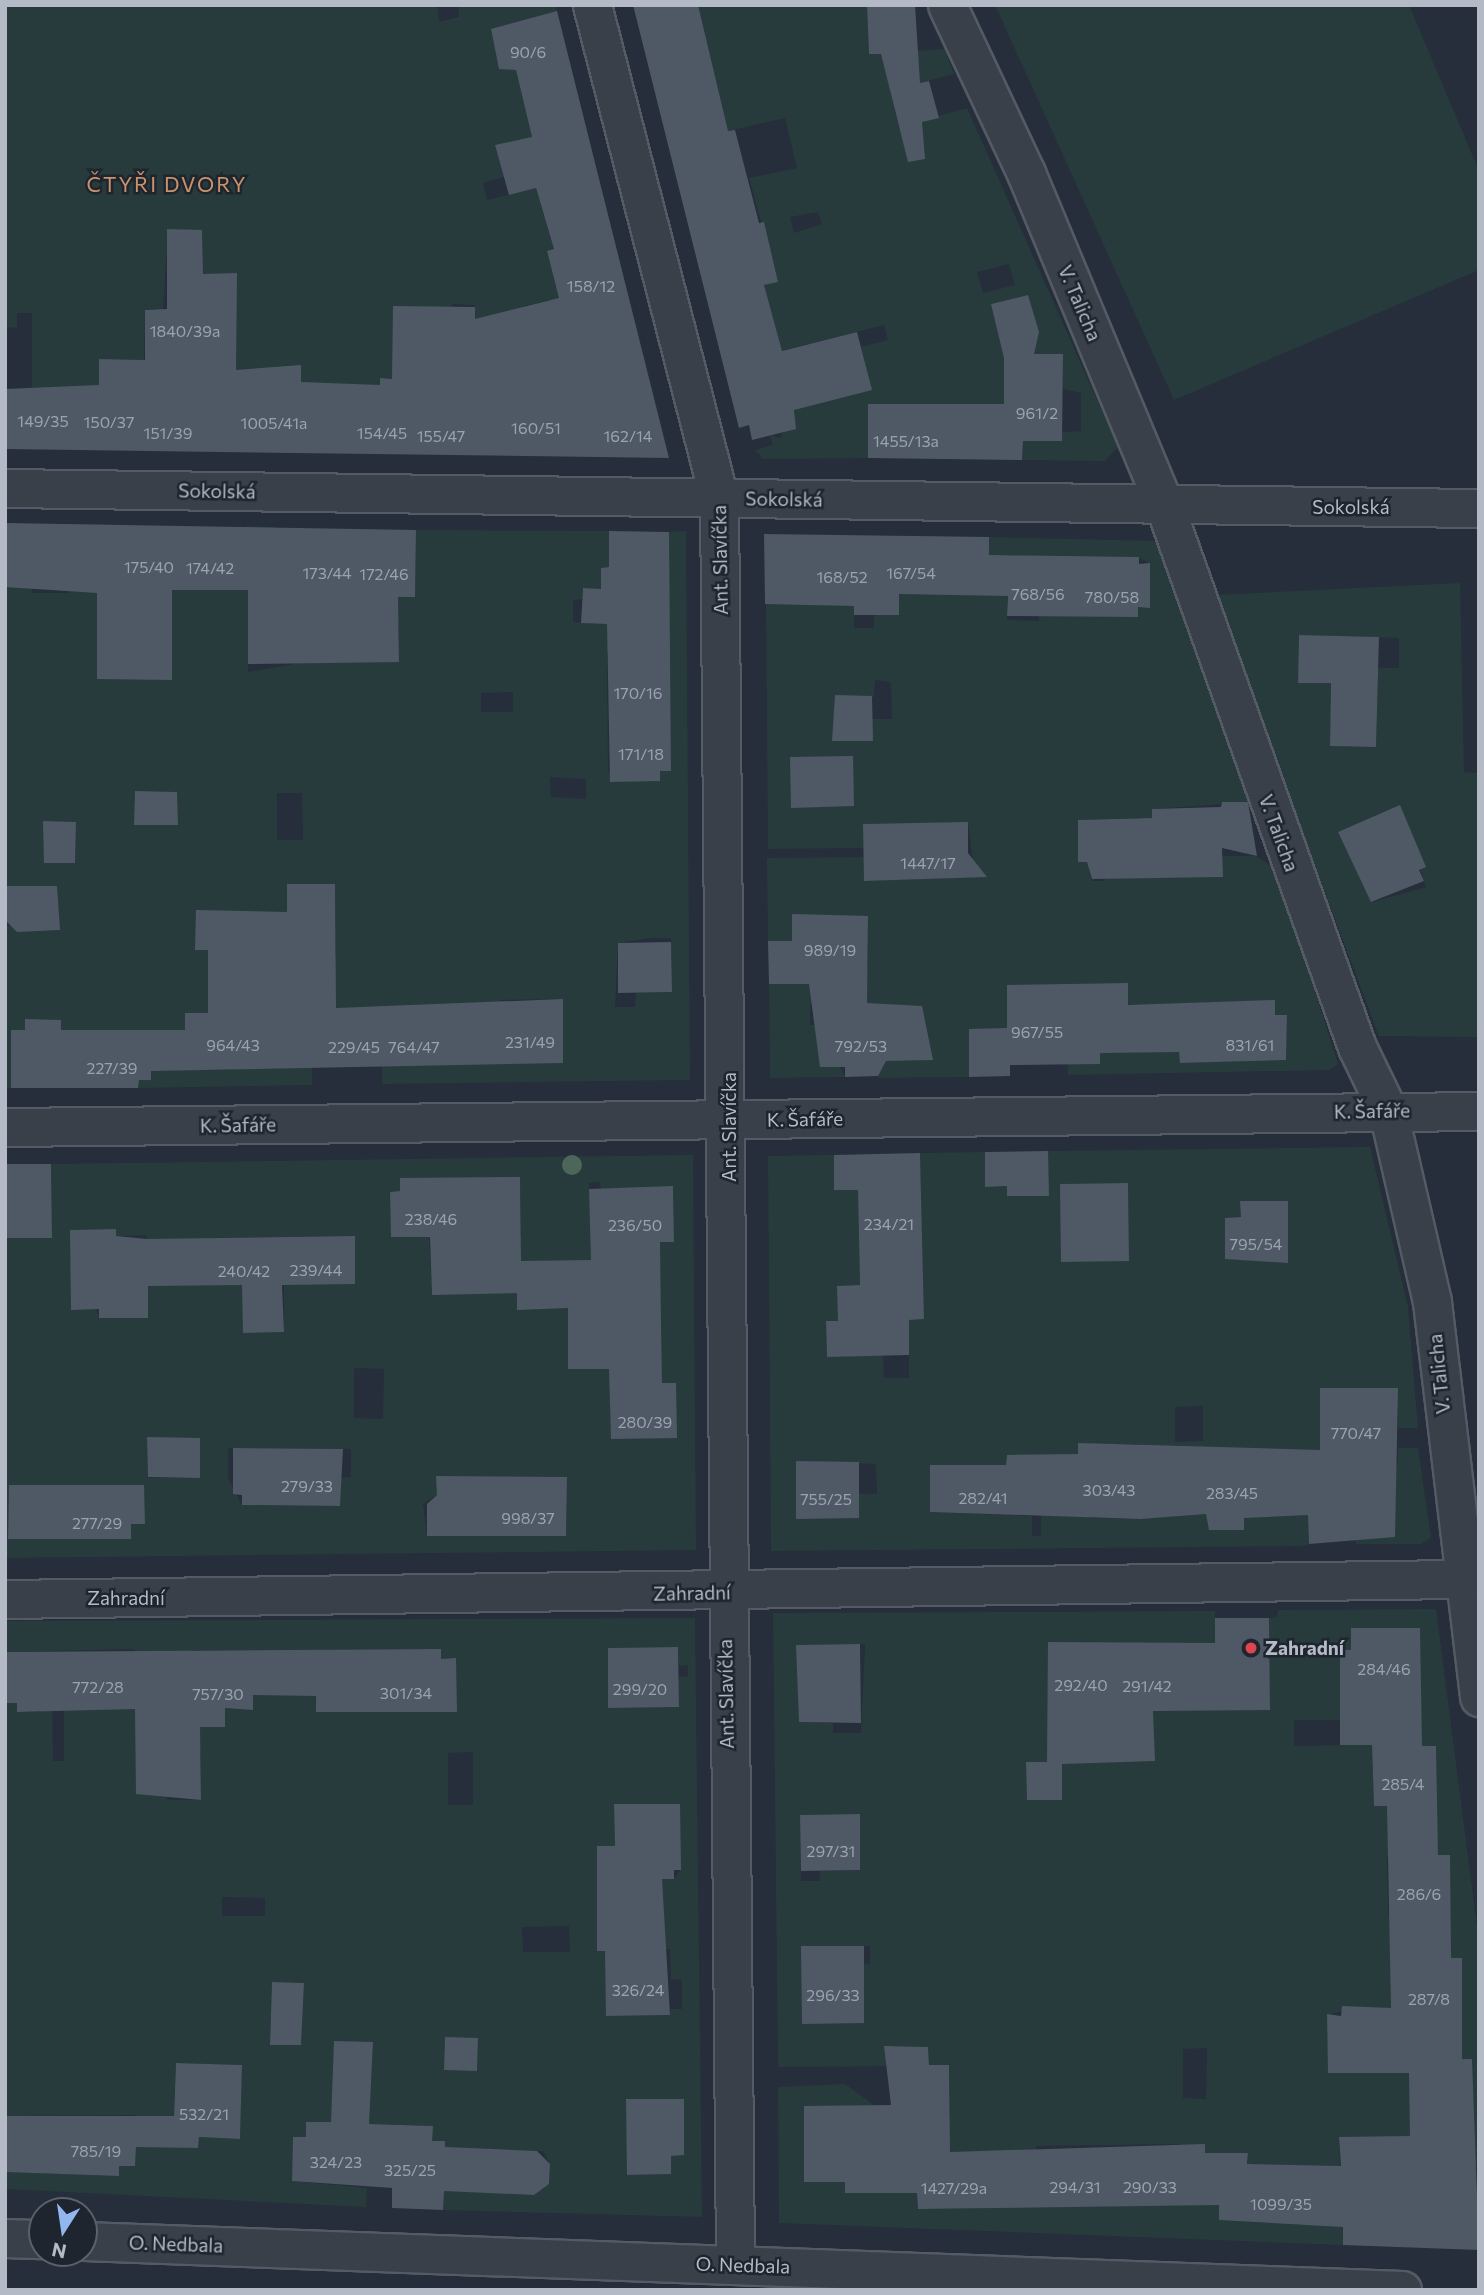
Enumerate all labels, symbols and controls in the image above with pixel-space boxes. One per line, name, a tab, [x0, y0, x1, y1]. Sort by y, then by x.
house number: 90/6	[510, 42, 546, 62]
district label: ČTYŘI DVORY	[88, 171, 246, 197]
street label: V. Talicha	[1054, 262, 1106, 344]
house number: 158/12	[567, 276, 615, 296]
house number: 1840/39a	[150, 321, 220, 341]
house number: 961/2	[1016, 403, 1058, 423]
house number: 149/35	[17, 411, 69, 431]
house number: 150/37	[84, 412, 134, 432]
house number: 1005/41a	[241, 413, 307, 433]
house number: 160/51	[511, 418, 561, 438]
house number: 151/39	[144, 423, 192, 443]
house number: 154/45	[357, 423, 407, 443]
house number: 155/47	[417, 426, 465, 446]
house number: 162/14	[604, 426, 652, 446]
house number: 1455/13a	[873, 431, 939, 451]
street label: Sokolská	[178, 479, 256, 503]
street label: Sokolská	[745, 487, 823, 511]
street label: Sokolská	[1312, 496, 1390, 518]
street label: Ant. Slavíčka	[708, 505, 732, 615]
house number: 175/40	[124, 557, 174, 577]
house number: 174/42	[186, 558, 234, 578]
house number: 173/44	[302, 563, 352, 583]
house number: 167/54	[886, 563, 936, 583]
house number: 172/46	[359, 564, 409, 584]
house number: 168/52	[816, 567, 868, 587]
house number: 768/56	[1011, 584, 1065, 604]
house number: 780/58	[1085, 587, 1139, 607]
house number: 170/16	[613, 683, 663, 703]
house number: 171/18	[618, 744, 664, 764]
street label: V. Talicha	[1255, 791, 1303, 875]
house number: 1447/17	[900, 853, 956, 873]
house number: 989/19	[804, 940, 856, 960]
house number: 967/55	[1011, 1022, 1063, 1042]
house number: 231/49	[505, 1032, 555, 1052]
house number: 964/43	[206, 1035, 260, 1055]
house number: 831/61	[1226, 1035, 1274, 1055]
house number: 792/53	[835, 1036, 887, 1056]
house number: 229/45	[328, 1037, 380, 1057]
house number: 764/47	[388, 1037, 440, 1057]
house number: 227/39	[87, 1058, 137, 1078]
street label: Ant. Slavíčka	[718, 1072, 740, 1182]
street label: K. Šafáře	[1334, 1099, 1410, 1123]
street label: K. Šafáře	[767, 1107, 843, 1131]
street label: K. Šafáře	[200, 1113, 276, 1137]
house number: 238/46	[405, 1209, 457, 1229]
house number: 234/21	[864, 1214, 914, 1234]
house number: 236/50	[608, 1215, 662, 1235]
house number: 795/54	[1230, 1234, 1282, 1254]
house number: 239/44	[290, 1260, 342, 1280]
house number: 240/42	[218, 1261, 270, 1281]
street label: V. Talicha	[1423, 1333, 1455, 1415]
house number: 280/39	[618, 1412, 672, 1432]
house number: 770/47	[1331, 1423, 1381, 1443]
house number: 279/33	[281, 1476, 333, 1496]
house number: 303/43	[1083, 1480, 1135, 1500]
house number: 283/45	[1206, 1483, 1258, 1503]
house number: 282/41	[958, 1488, 1008, 1508]
house number: 755/25	[800, 1489, 852, 1509]
house number: 998/37	[501, 1508, 555, 1528]
house number: 277/29	[72, 1513, 122, 1533]
street label: Zahradní	[653, 1581, 731, 1605]
street label: Zahradní	[87, 1587, 165, 1609]
place label: Zahradní	[1265, 1637, 1344, 1659]
street label: Ant. Slavíčka	[714, 1639, 738, 1749]
marker: Zahradní	[1243, 1640, 1259, 1656]
house number: 284/46	[1357, 1659, 1411, 1679]
house number: 292/40	[1054, 1675, 1108, 1695]
house number: 291/42	[1122, 1676, 1172, 1696]
house number: 772/28	[72, 1677, 124, 1697]
house number: 299/20	[613, 1679, 667, 1699]
house number: 301/34	[380, 1683, 432, 1703]
house number: 757/30	[192, 1684, 244, 1704]
house number: 285/4	[1382, 1774, 1424, 1794]
house number: 297/31	[807, 1841, 855, 1861]
house number: 286/6	[1397, 1884, 1441, 1904]
house number: 326/24	[612, 1980, 664, 2000]
house number: 296/33	[806, 1985, 860, 2005]
house number: 287/8	[1408, 1989, 1450, 2009]
house number: 532/21	[179, 2104, 229, 2124]
house number: 785/19	[71, 2141, 121, 2161]
house number: 324/23	[310, 2152, 362, 2172]
house number: 325/25	[384, 2160, 436, 2180]
house number: 294/31	[1049, 2177, 1101, 2197]
house number: 290/33	[1123, 2177, 1177, 2197]
house number: 1427/29a	[921, 2178, 987, 2198]
house number: 1099/35	[1250, 2194, 1312, 2214]
north arrow	[28, 2197, 98, 2267]
street label: O. Nedbala	[128, 2231, 224, 2257]
text: N	[50, 2238, 68, 2264]
street label: O. Nedbala	[695, 2252, 791, 2278]

